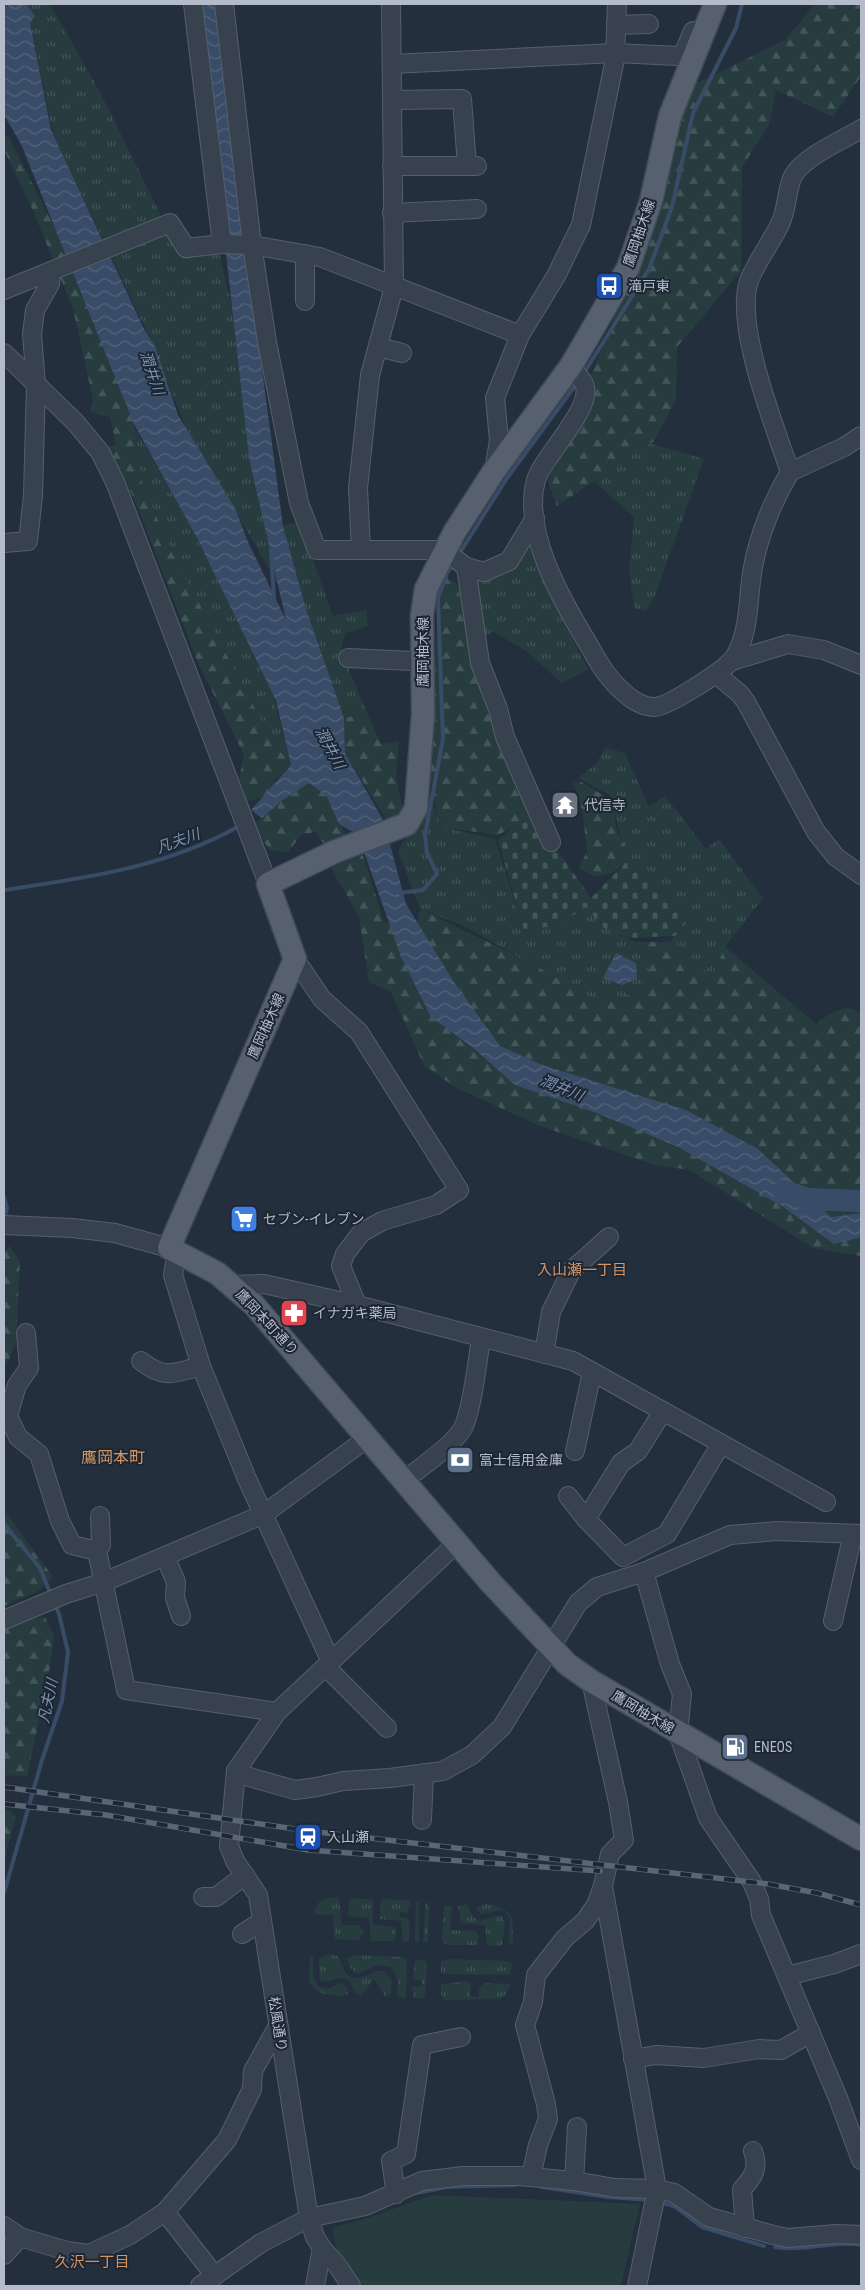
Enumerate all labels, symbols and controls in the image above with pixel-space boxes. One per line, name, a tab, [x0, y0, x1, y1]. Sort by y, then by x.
street label: 鷹岡柚木線	[620, 197, 658, 269]
bus stop icon: 滝戸東	[594, 271, 624, 301]
place label: 滝戸東	[628, 278, 670, 294]
water label: 潤井川	[136, 349, 168, 399]
street label: 鷹岡柚木線	[415, 617, 431, 687]
water label: 潤井川	[311, 724, 349, 774]
temple icon: 代信寺	[550, 790, 580, 820]
place label: 代信寺	[584, 797, 626, 813]
water label: 凡夫川	[154, 824, 204, 857]
street label: 鷹岡柚木線	[244, 991, 288, 1061]
water label: 潤井川	[538, 1071, 588, 1106]
supermarket icon: セブン-イレブン	[229, 1204, 259, 1234]
place label: セブン-イレブン	[263, 1211, 364, 1227]
district label: 入山瀬一丁目	[537, 1261, 627, 1279]
street label: 鷹岡本町通り	[233, 1286, 301, 1358]
pharmacy icon: イナガキ薬局	[279, 1298, 309, 1328]
place label: イナガキ薬局	[313, 1305, 397, 1321]
bank icon: 富士信用金庫	[445, 1445, 475, 1475]
district label: 鷹岡本町	[81, 1448, 145, 1467]
place label: 富士信用金庫	[479, 1452, 563, 1468]
water label: 凡夫川	[35, 1675, 62, 1725]
street label: 鷹岡柚木線	[609, 1687, 677, 1737]
fuel station icon: ENEOS	[720, 1732, 750, 1762]
place label: ENEOS	[754, 1739, 792, 1755]
station icon: 入山瀬	[293, 1822, 323, 1852]
place label: 入山瀬	[327, 1829, 369, 1845]
street label: 松風通り	[266, 1995, 290, 2053]
district label: 久沢一丁目	[54, 2253, 130, 2271]

